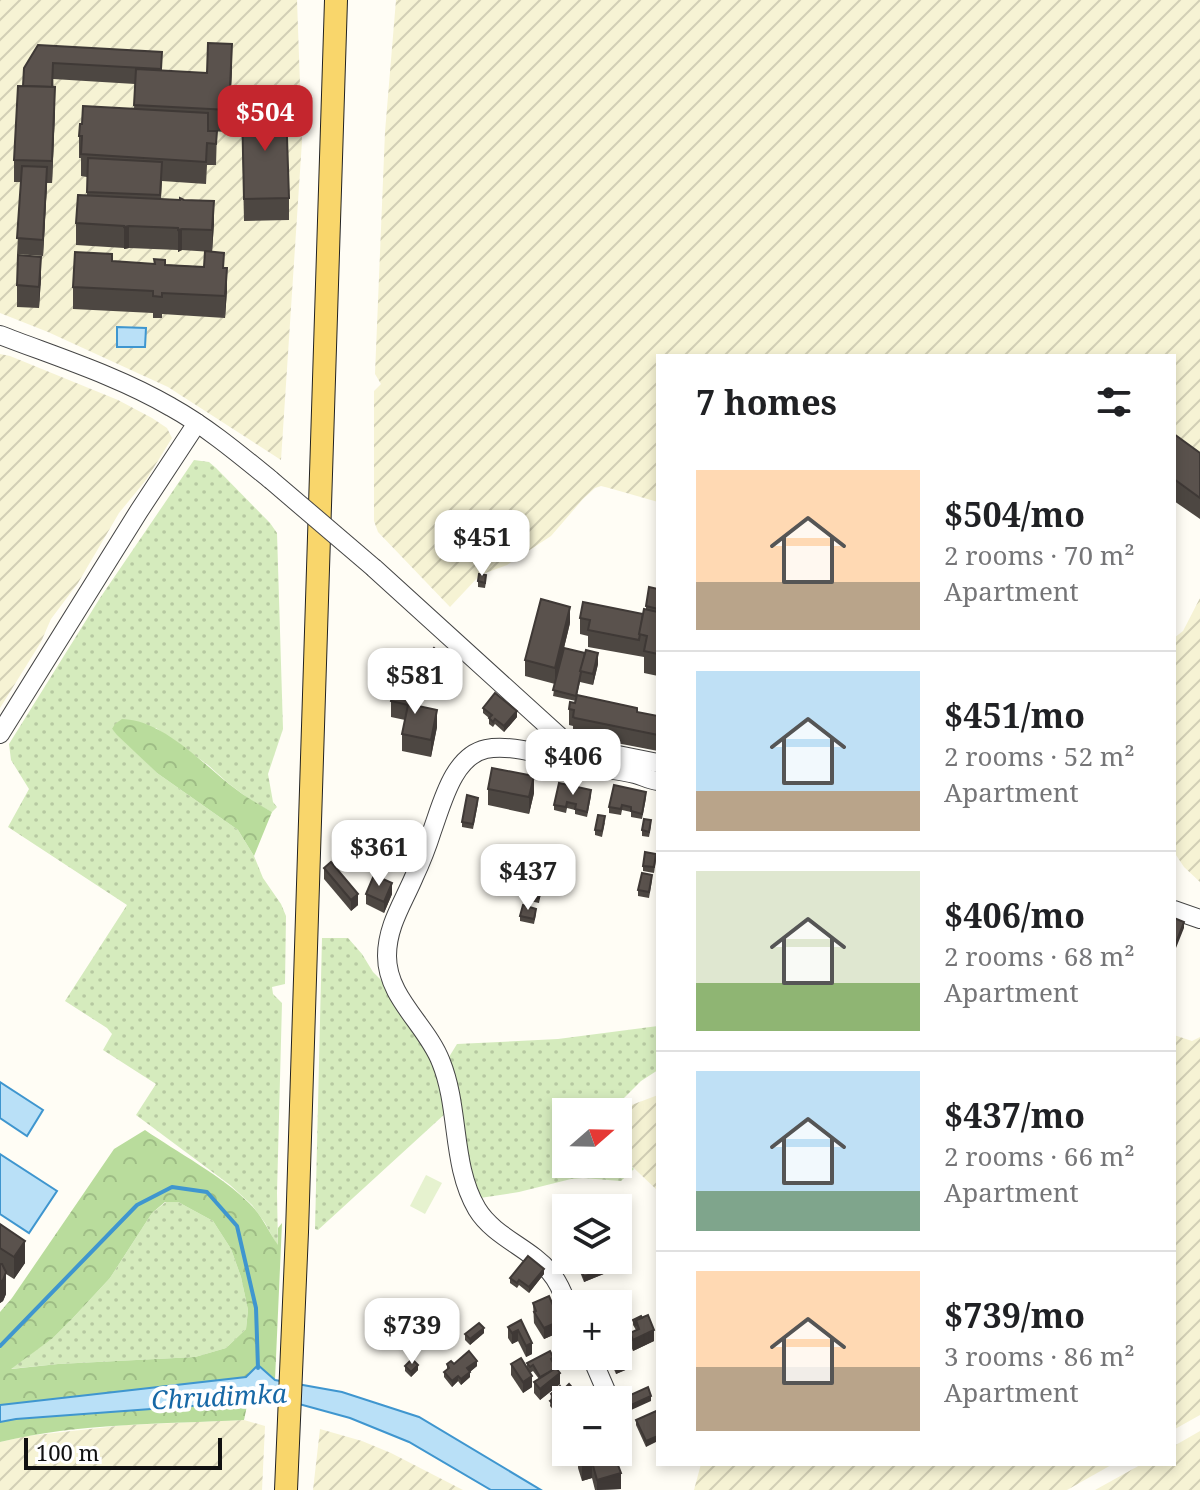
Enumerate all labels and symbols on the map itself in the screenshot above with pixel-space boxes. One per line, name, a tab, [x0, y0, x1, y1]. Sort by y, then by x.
pin: $504	[218, 85, 312, 153]
pin: $451	[435, 510, 529, 578]
pin: $581	[368, 648, 462, 716]
pin: $406	[526, 729, 620, 797]
pin: $361	[332, 820, 426, 888]
pin: $437	[481, 844, 575, 912]
north arrow	[552, 1098, 632, 1178]
pin: $739	[365, 1298, 459, 1366]
water label: Chrudimka	[150, 1374, 288, 1418]
scale bar	[24, 1434, 222, 1470]

